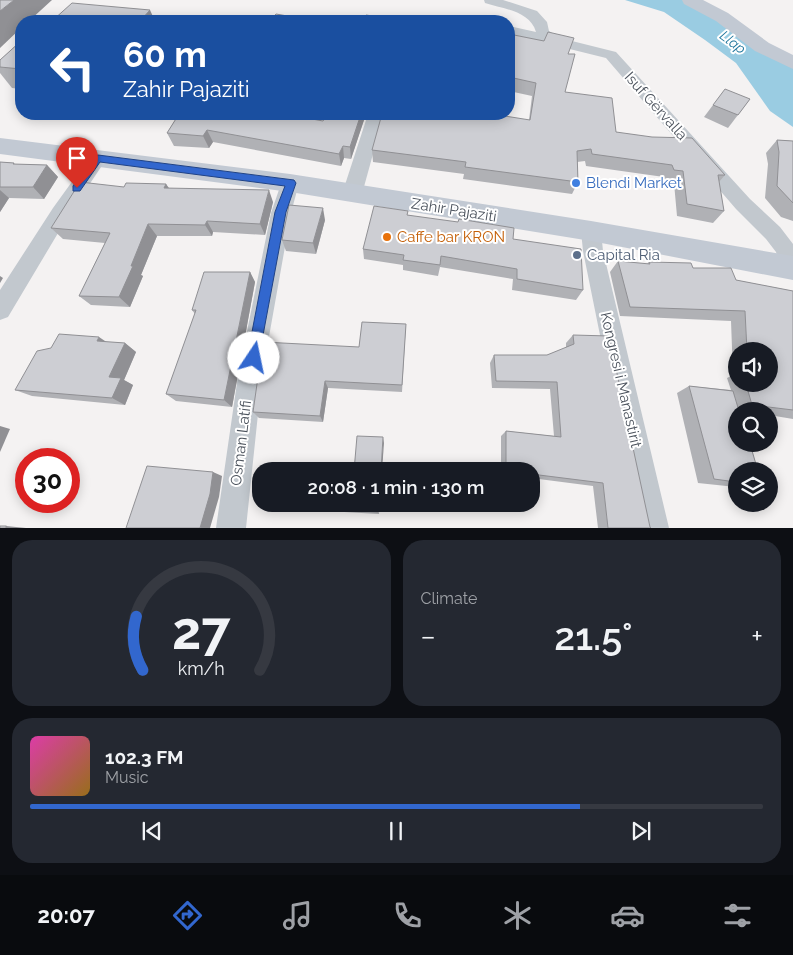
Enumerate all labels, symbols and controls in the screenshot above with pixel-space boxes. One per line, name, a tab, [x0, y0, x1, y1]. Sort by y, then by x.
water label: Llap	[717, 27, 749, 57]
text: 60 m	[123, 34, 207, 75]
icon: left	[40, 35, 105, 100]
street label: Isuf Gërvalla	[621, 68, 691, 144]
text: Zahir Pajaziti	[123, 76, 250, 102]
pin	[56, 137, 98, 188]
icon: arrive	[63, 144, 91, 172]
place label: Blendi Market	[586, 174, 682, 192]
marker: Blendi Market	[570, 177, 582, 189]
street label: Zahir Pajaziti	[410, 194, 498, 226]
place label: Caffe bar KRON	[397, 228, 505, 246]
marker: Caffe bar KRON	[381, 231, 393, 243]
place label: Capital Ria	[587, 246, 660, 264]
marker: Capital Ria	[571, 249, 583, 261]
street label: Kongresi i Manastirit	[597, 310, 645, 450]
position arrow	[227, 331, 279, 383]
map controls	[728, 342, 778, 512]
button: sound	[728, 342, 778, 392]
street label: Osman Latifi	[227, 399, 255, 487]
button: search	[728, 402, 778, 452]
speed limit sign: 30	[15, 448, 80, 513]
button: layers	[728, 462, 778, 512]
text: 20:08 · 1 min · 130 m	[308, 476, 484, 498]
text: Climate	[421, 589, 477, 608]
text: 27	[172, 600, 231, 661]
text: 21.5°	[554, 614, 633, 659]
text: −	[421, 620, 436, 653]
text: +	[751, 620, 763, 653]
text: km/h	[178, 658, 225, 679]
text: 102.3 FM	[105, 746, 184, 768]
text: Music	[105, 768, 149, 787]
icon: previous	[138, 817, 166, 845]
icon: pause	[382, 817, 410, 845]
icon: next	[627, 817, 655, 845]
icon: directions	[170, 898, 205, 933]
icon: music	[280, 898, 315, 933]
icon: phone	[390, 898, 425, 933]
icon: climate	[500, 898, 535, 933]
icon: car	[610, 898, 645, 933]
icon: filters	[720, 898, 755, 933]
text: 20:07	[38, 902, 95, 928]

